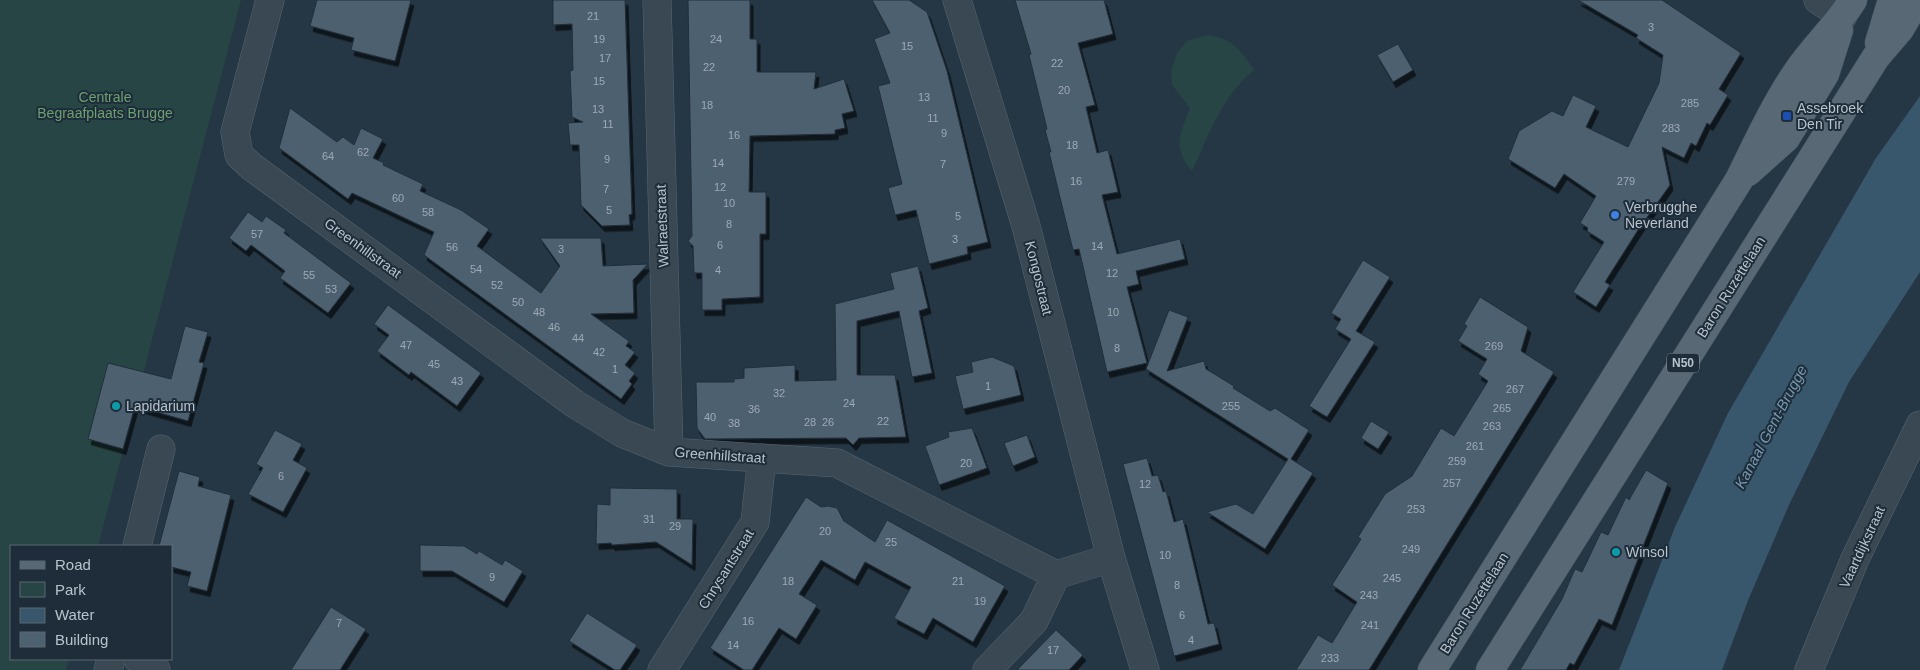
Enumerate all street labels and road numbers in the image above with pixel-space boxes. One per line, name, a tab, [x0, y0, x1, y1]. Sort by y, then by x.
street label: Walraetstraat	[653, 184, 671, 268]
street label: Greenhillstraat	[321, 215, 405, 281]
street label: Baron Ruzettelaan	[1693, 234, 1769, 340]
street label: Kongostraat	[1022, 239, 1056, 317]
road number: N50	[1667, 353, 1699, 372]
street label: Greenhillstraat	[674, 444, 766, 466]
street label: Vaartdijkstraat	[1836, 503, 1888, 590]
street label: Chrysantstraat	[695, 526, 757, 612]
street label: Baron Ruzettelaan	[1436, 550, 1512, 656]

